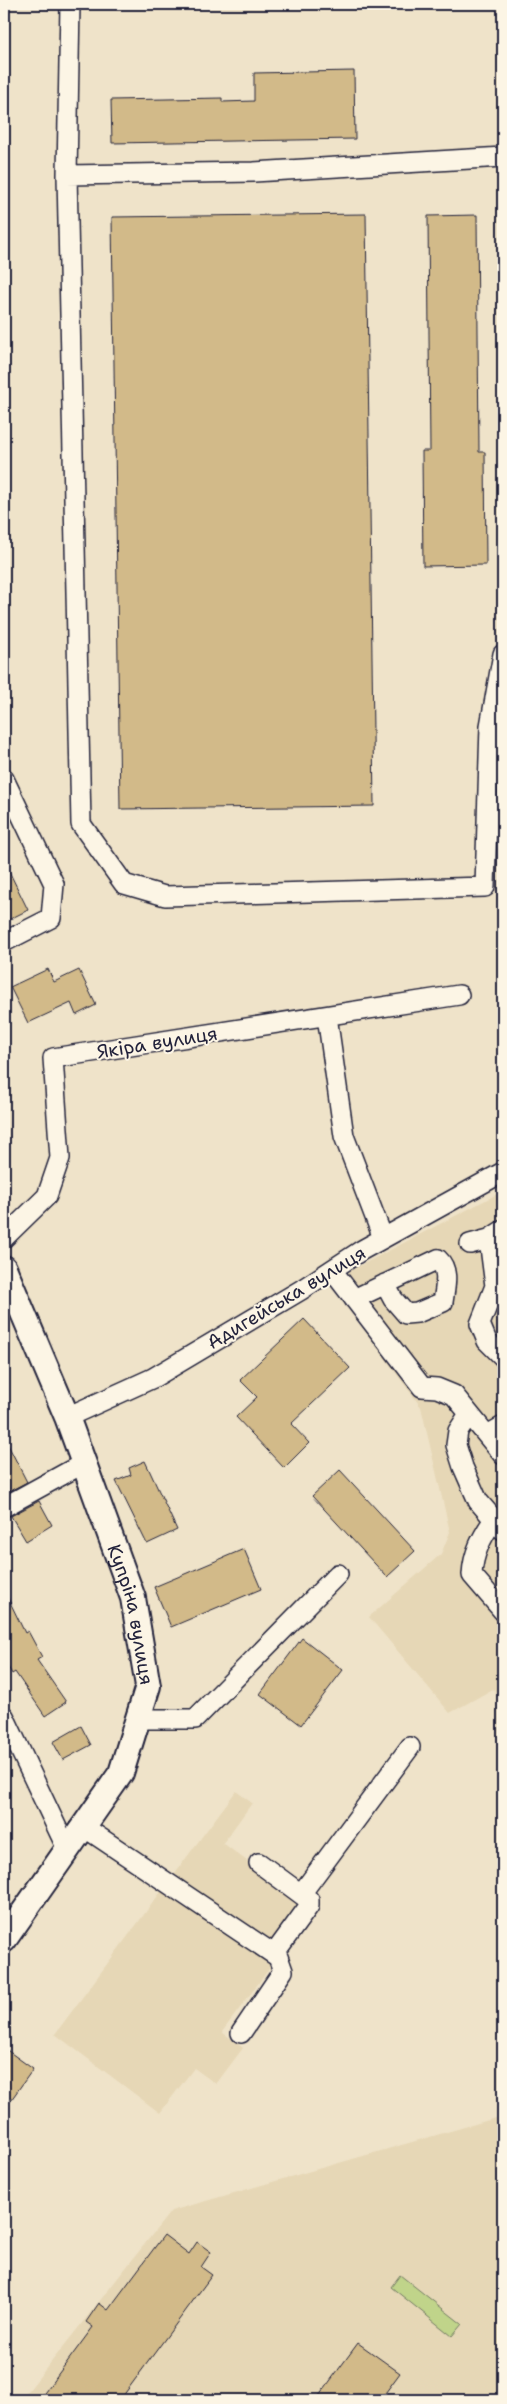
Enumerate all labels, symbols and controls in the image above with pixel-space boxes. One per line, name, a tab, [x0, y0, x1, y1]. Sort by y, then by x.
street label: Якіра вулиця	[95, 1021, 219, 1064]
street label: Адигейська вулиця	[202, 1240, 370, 1355]
street label: Купріна вулиця	[101, 1541, 160, 1687]

